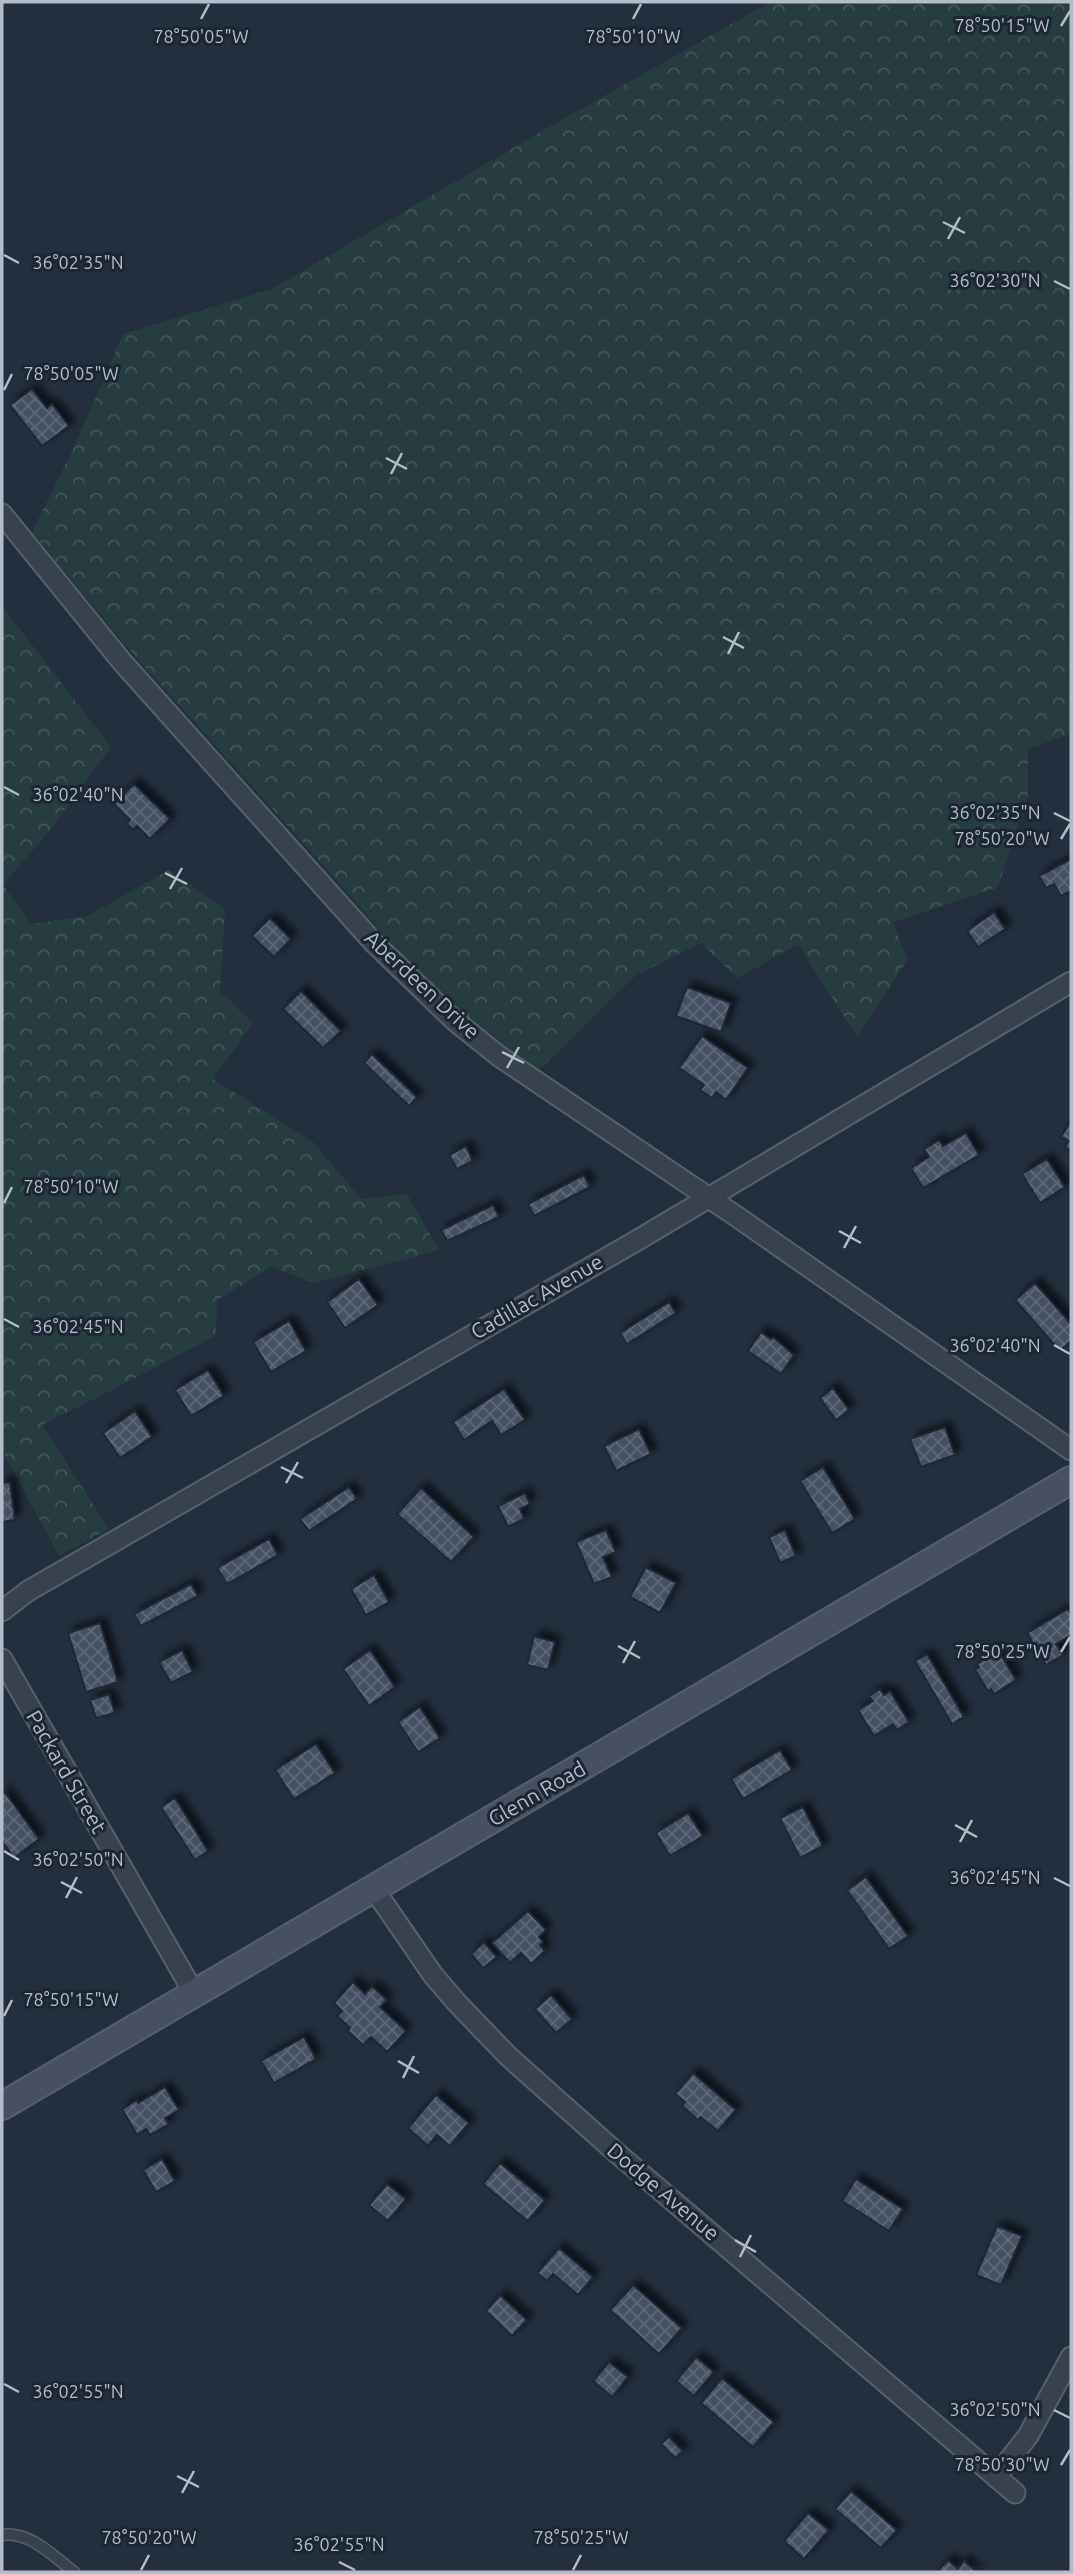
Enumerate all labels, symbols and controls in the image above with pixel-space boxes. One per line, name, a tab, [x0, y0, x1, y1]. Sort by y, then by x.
text: 78°50'15"W	[954, 15, 1050, 35]
text: 78°50'05"W	[153, 26, 249, 46]
text: 78°50'10"W	[585, 26, 681, 46]
text: 36°02'35"N	[32, 252, 124, 272]
text: 36°02'30"N	[949, 270, 1041, 290]
text: 78°50'05"W	[23, 363, 119, 383]
text: 36°02'40"N	[32, 784, 124, 804]
text: 36°02'35"N	[949, 802, 1041, 822]
text: 78°50'20"W	[954, 828, 1050, 848]
street label: Aberdeen Drive	[361, 925, 485, 1043]
text: 78°50'10"W	[23, 1176, 119, 1196]
street label: Cadillac Avenue	[466, 1249, 607, 1344]
text: 36°02'45"N	[32, 1316, 124, 1336]
text: 36°02'40"N	[949, 1335, 1041, 1355]
text: 78°50'25"W	[954, 1641, 1050, 1661]
street label: Packard Street	[22, 1706, 112, 1837]
street label: Glenn Road	[484, 1756, 589, 1831]
text: 36°02'50"N	[32, 1849, 124, 1869]
text: 36°02'45"N	[949, 1867, 1041, 1887]
text: 78°50'15"W	[23, 1989, 119, 2009]
street label: Dodge Avenue	[603, 2137, 724, 2245]
text: 36°02'55"N	[32, 2381, 124, 2401]
text: 36°02'50"N	[949, 2399, 1041, 2419]
text: 78°50'30"W	[954, 2454, 1050, 2474]
text: 78°50'20"W	[101, 2527, 197, 2547]
text: 78°50'25"W	[533, 2527, 629, 2547]
text: 36°02'55"N	[293, 2534, 385, 2554]

